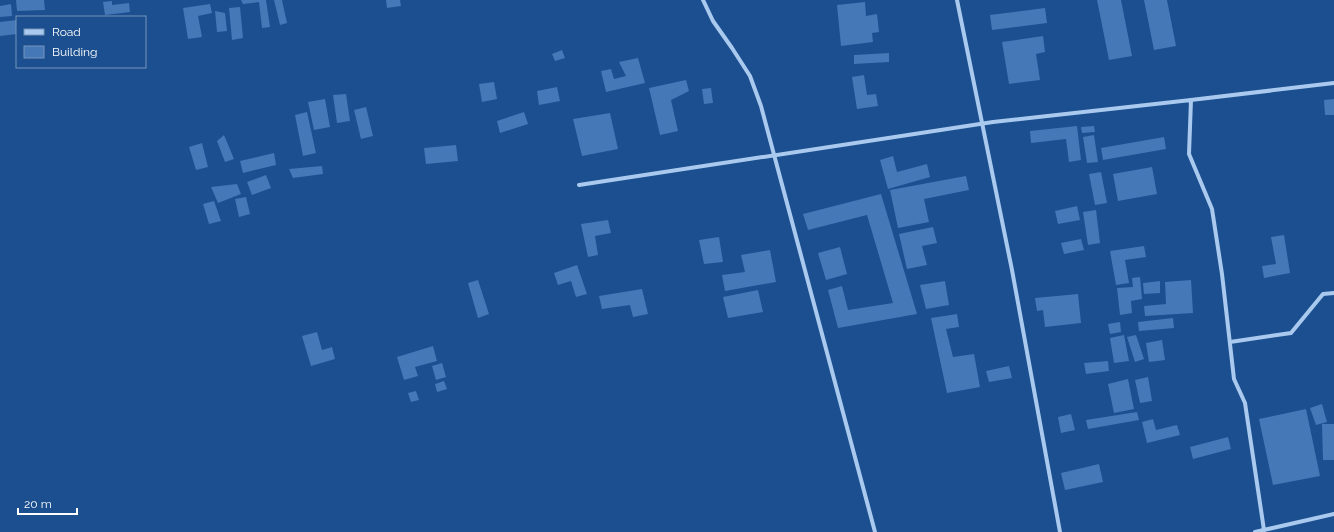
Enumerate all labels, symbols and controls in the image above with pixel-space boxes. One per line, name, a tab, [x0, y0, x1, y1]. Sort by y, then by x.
legend	[16, 16, 146, 68]
text: Road	[52, 25, 81, 39]
text: Building	[52, 45, 98, 59]
scale bar	[18, 490, 77, 516]
text: 20 m	[24, 497, 52, 511]

